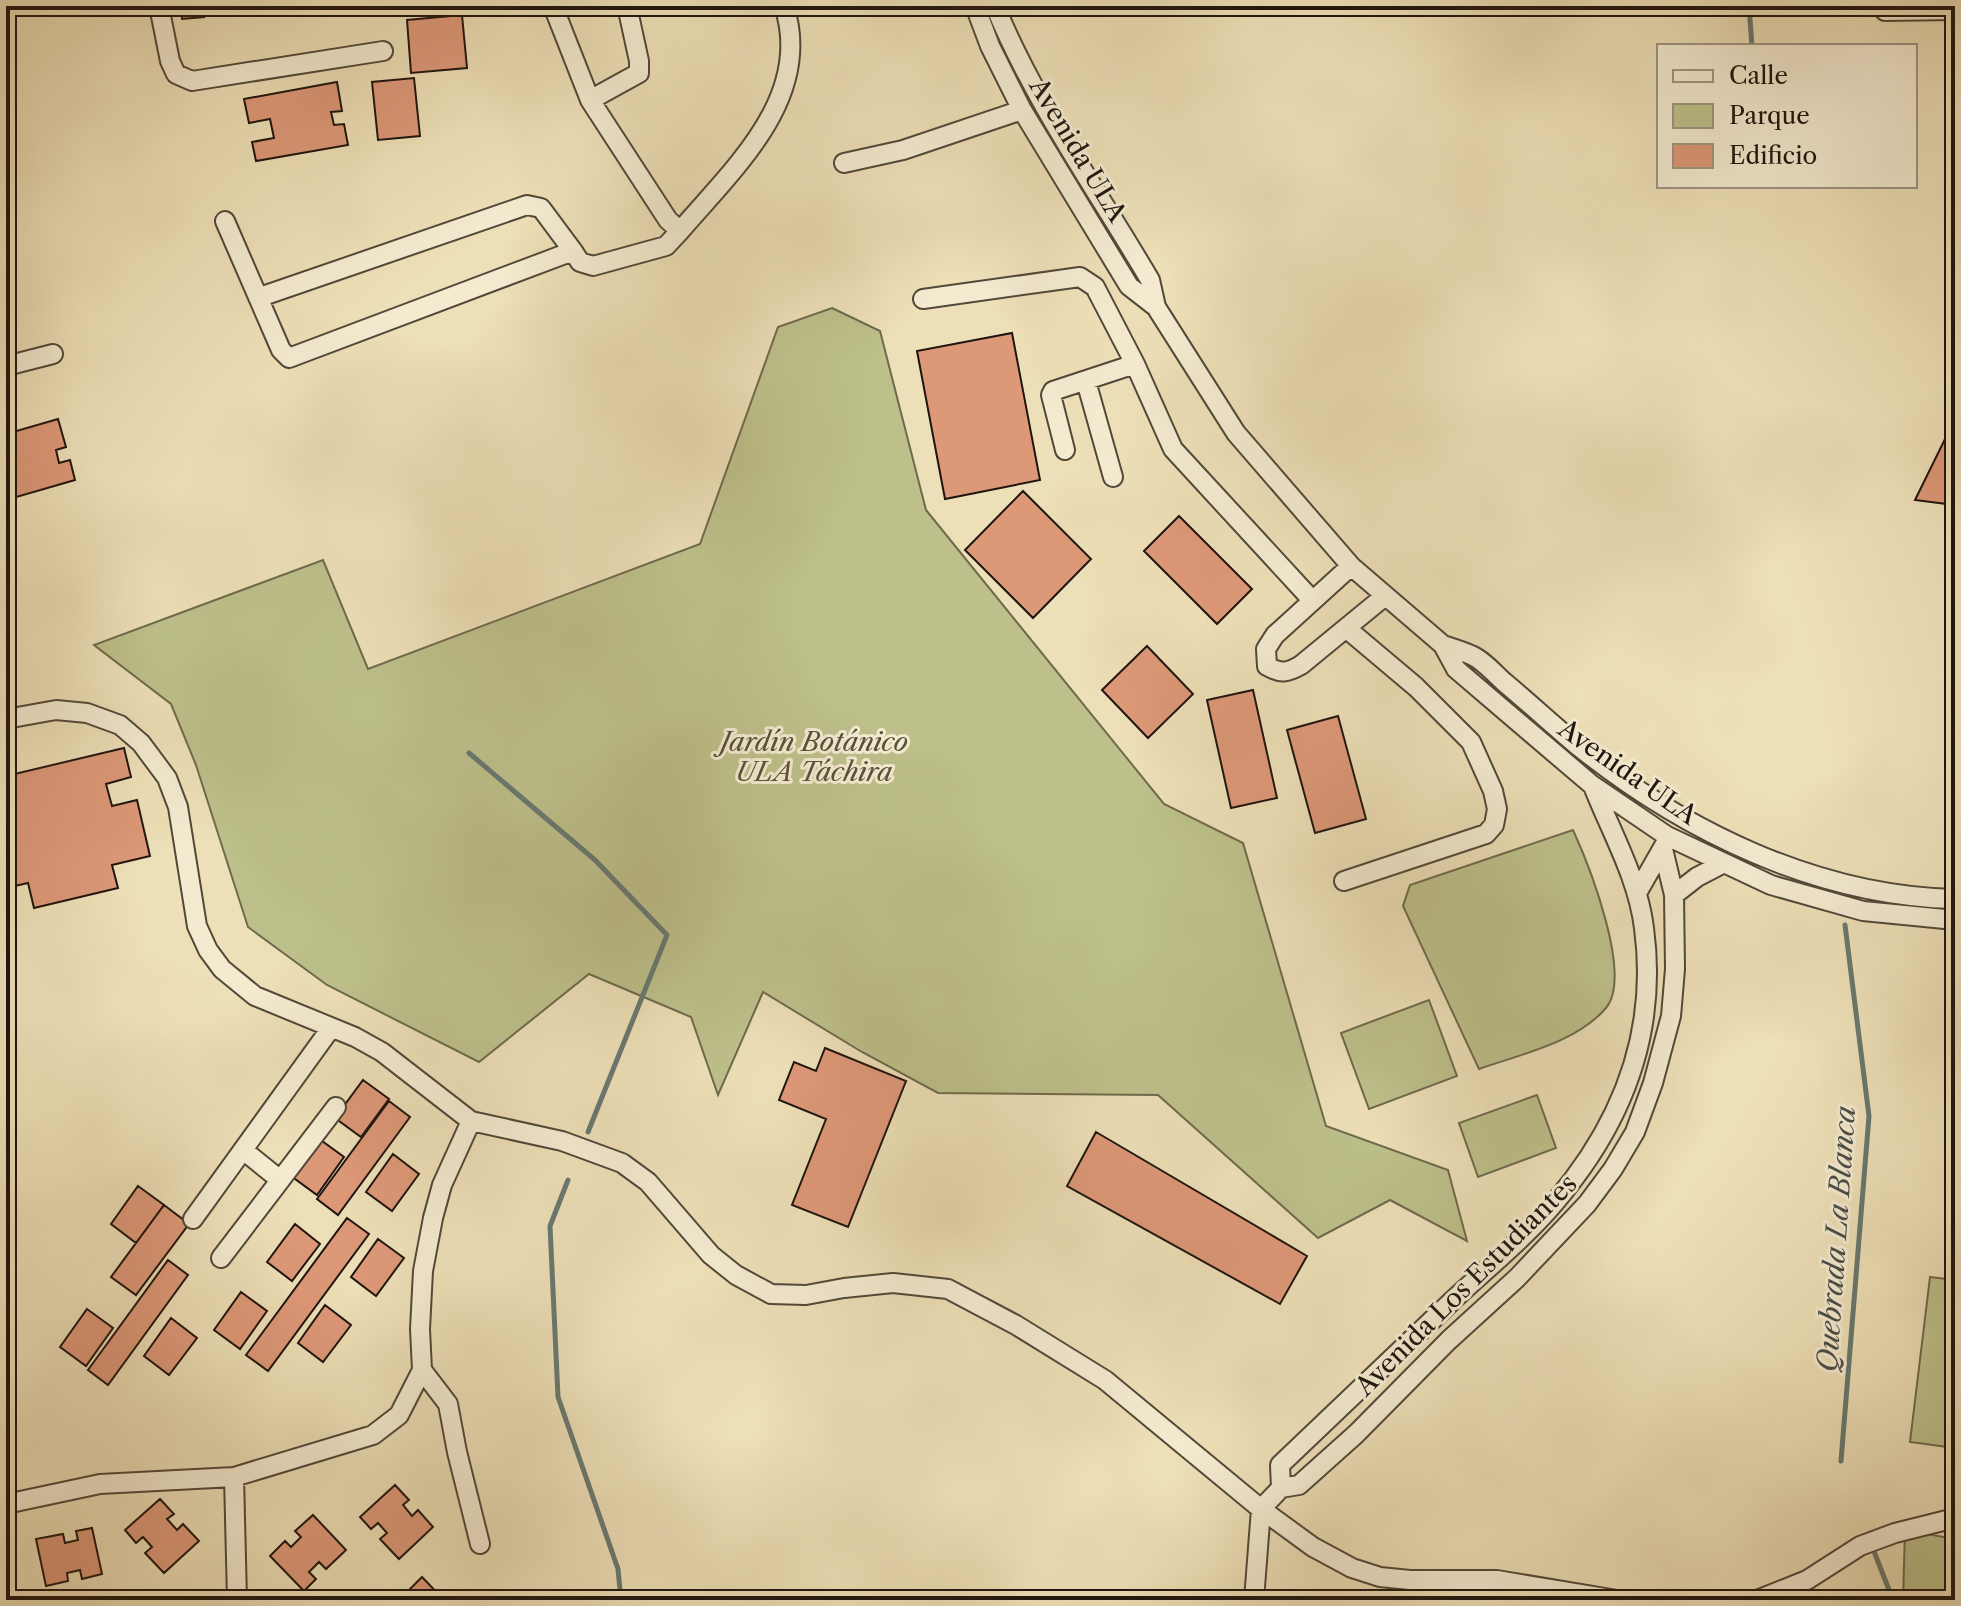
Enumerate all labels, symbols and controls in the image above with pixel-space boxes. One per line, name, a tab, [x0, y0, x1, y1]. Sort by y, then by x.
legend	[1657, 44, 1917, 188]
text: Calle	[1729, 61, 1788, 90]
street label: Avenida ULA	[1022, 71, 1134, 228]
text: Parque	[1729, 101, 1810, 130]
text: Edificio	[1729, 141, 1817, 170]
street label: Avenida ULA	[1552, 712, 1704, 832]
park label: Jardín Botánico ULA Táchira	[713, 726, 908, 788]
water label: Quebrada La Blanca	[1810, 1104, 1862, 1373]
street label: Avenida Los Estudiantes	[1348, 1168, 1583, 1403]

